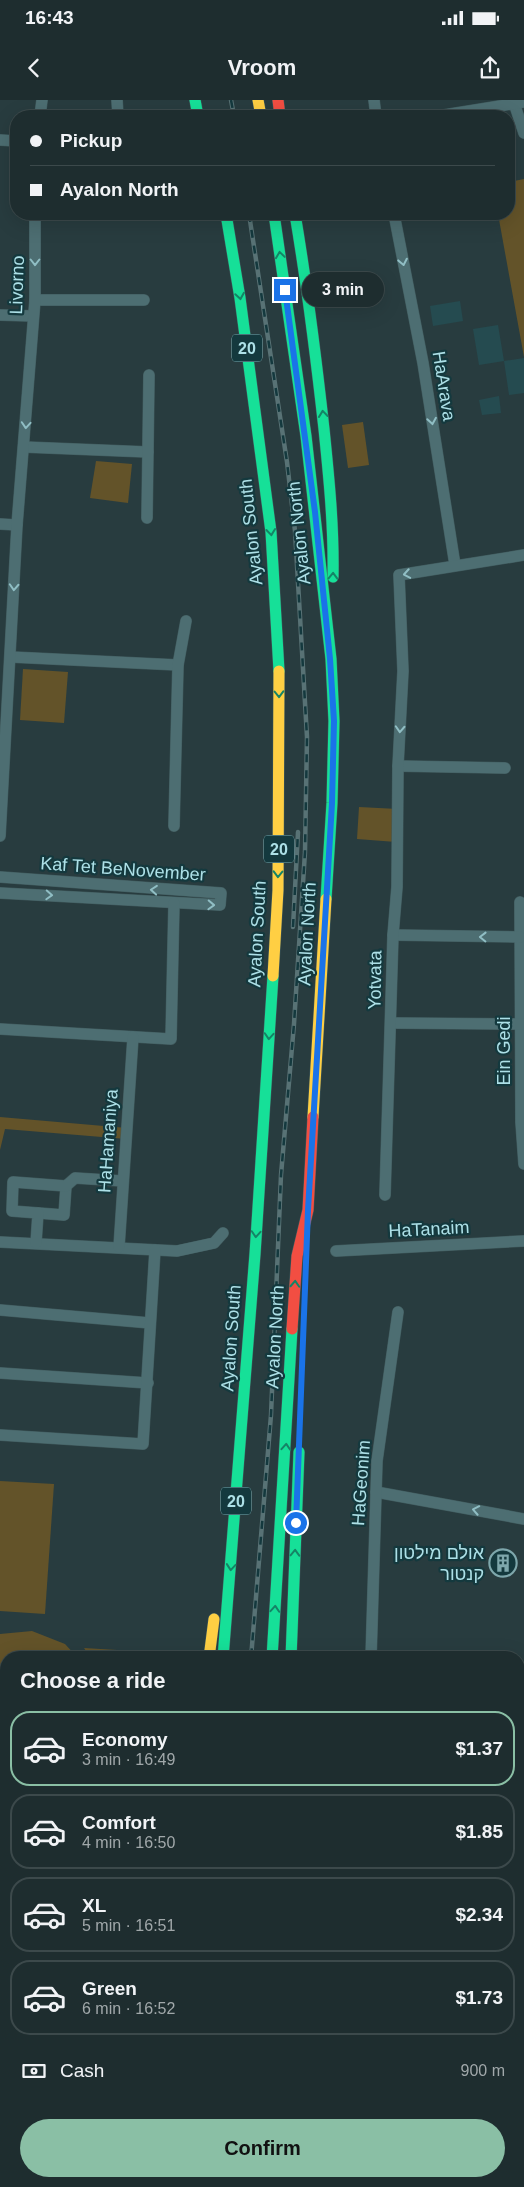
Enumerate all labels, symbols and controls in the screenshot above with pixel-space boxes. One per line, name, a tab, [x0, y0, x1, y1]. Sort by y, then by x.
text: 16:43	[25, 7, 74, 28]
icon: back	[20, 54, 48, 82]
icon: share	[476, 54, 504, 82]
text: Vroom	[228, 55, 296, 80]
text: Pickup	[60, 130, 122, 151]
text: Ayalon North	[60, 179, 179, 200]
one-way arrow	[275, 251, 286, 259]
street label: Livorno	[6, 255, 28, 315]
one-way arrow	[398, 257, 408, 266]
one-way arrow	[30, 259, 40, 267]
callout: 3 min	[302, 272, 385, 308]
route end	[274, 279, 296, 301]
text: 3 min	[322, 281, 364, 298]
one-way arrow	[234, 292, 244, 301]
road number: 20	[232, 334, 262, 362]
street label: HaArava	[429, 350, 460, 423]
one-way arrow	[318, 409, 329, 417]
one-way arrow	[427, 417, 437, 426]
one-way arrow	[20, 421, 31, 429]
street label: Ayalon South	[235, 478, 267, 586]
street label: Ayalon North	[284, 480, 314, 586]
one-way arrow	[265, 528, 276, 536]
one-way arrow	[403, 568, 412, 578]
one-way arrow	[328, 571, 338, 579]
one-way arrow	[9, 583, 20, 591]
one-way arrow	[274, 690, 284, 698]
one-way arrow	[395, 725, 406, 733]
road number: 20	[264, 836, 294, 862]
street label: Kaf Tet BeNovember	[40, 853, 206, 885]
one-way arrow	[273, 870, 283, 878]
street label: Ayalon South	[244, 880, 270, 988]
street label: Ayalon North	[294, 882, 320, 986]
one-way arrow	[150, 884, 158, 895]
one-way arrow	[45, 890, 53, 901]
one-way arrow	[207, 899, 215, 910]
one-way arrow	[479, 932, 486, 942]
street label: Yotvata	[364, 949, 386, 1010]
street label: Ein Gedi	[494, 1016, 514, 1086]
one-way arrow	[263, 1033, 274, 1041]
street label: HaHamaniya	[94, 1087, 122, 1194]
street label: HaTanaim	[388, 1217, 470, 1241]
one-way arrow	[251, 1231, 262, 1239]
one-way arrow	[290, 1280, 301, 1288]
street label: Ayalon South	[217, 1284, 245, 1392]
street label: Ayalon North	[262, 1285, 288, 1389]
street label: HaGeonim	[348, 1439, 374, 1527]
one-way arrow	[280, 1442, 291, 1450]
road number: 20	[221, 1488, 251, 1514]
one-way arrow	[472, 1505, 481, 1515]
route start	[285, 1512, 307, 1534]
place label: אולם מילטון קנטור	[394, 1543, 485, 1584]
building icon: אולם מילטון קנטור	[488, 1548, 518, 1578]
one-way arrow	[289, 1549, 300, 1557]
one-way arrow	[225, 1563, 236, 1571]
one-way arrow	[270, 1605, 281, 1613]
text: Choose a ride	[20, 1668, 165, 1693]
icon: car	[22, 1726, 67, 1771]
text: Economy	[82, 1729, 168, 1750]
text: $1.37	[455, 1738, 503, 1759]
text: 3 min · 16:49	[82, 1751, 175, 1768]
icon: car	[22, 1809, 67, 1854]
text: Comfort	[82, 1812, 156, 1833]
text: $1.85	[455, 1821, 503, 1842]
text: 4 min · 16:50	[82, 1834, 175, 1851]
icon: car	[22, 1892, 67, 1937]
text: XL	[82, 1895, 106, 1916]
text: $2.34	[455, 1904, 503, 1925]
text: 5 min · 16:51	[82, 1917, 175, 1934]
icon: car	[22, 1975, 67, 2020]
text: Green	[82, 1978, 137, 1999]
text: $1.73	[455, 1987, 503, 2008]
text: 6 min · 16:52	[82, 2000, 175, 2017]
icon: cash	[20, 2057, 48, 2085]
text: Cash	[60, 2060, 104, 2081]
text: 900 m	[461, 2062, 505, 2079]
button: Confirm	[20, 2119, 505, 2177]

